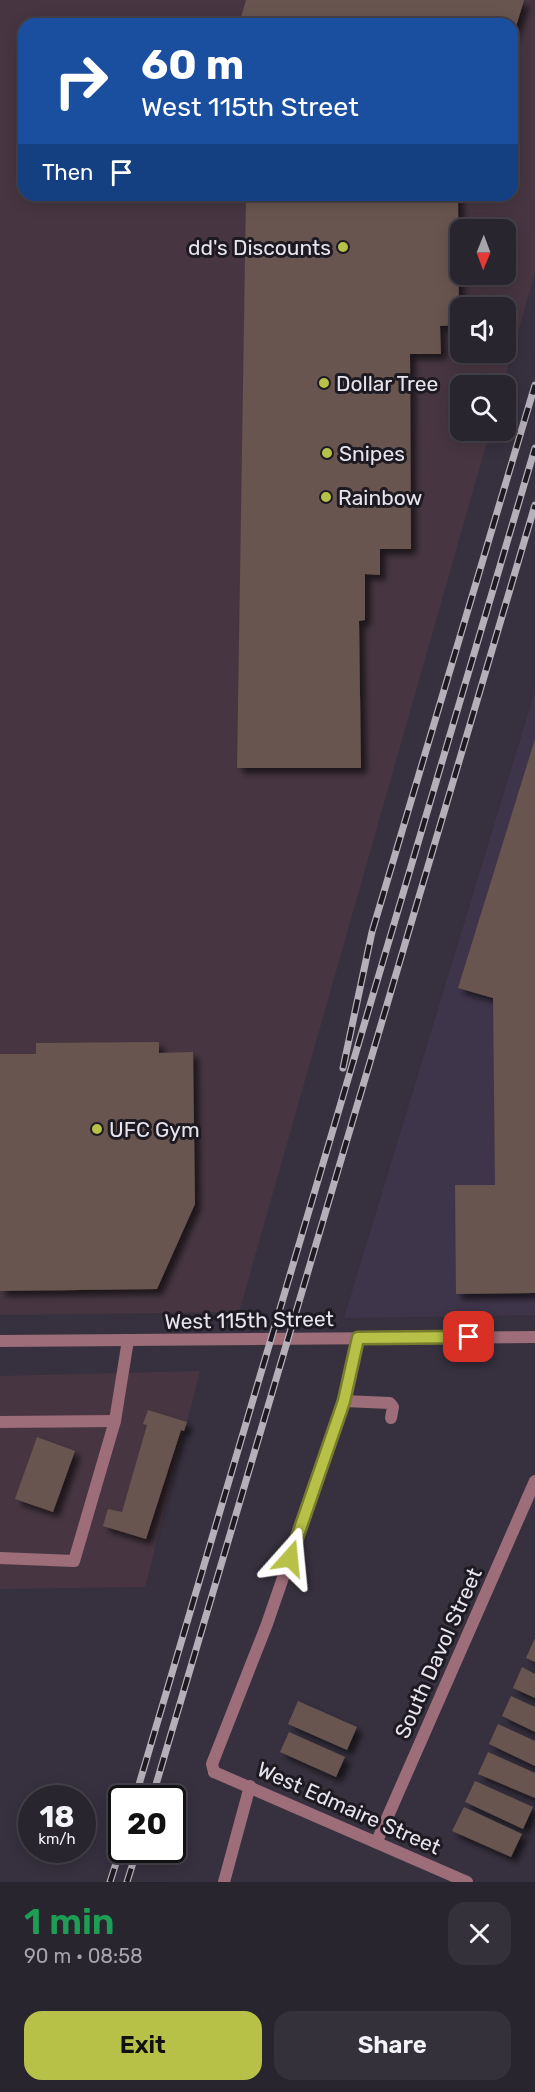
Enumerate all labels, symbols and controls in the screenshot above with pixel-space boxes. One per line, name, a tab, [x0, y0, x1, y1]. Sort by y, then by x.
text: 60 m	[141, 40, 244, 90]
icon: right	[42, 42, 120, 120]
text: West 115th Street	[141, 91, 359, 123]
icon: arrive	[105, 156, 138, 189]
text: Then	[42, 159, 93, 186]
north arrow	[450, 219, 516, 285]
map controls	[450, 219, 516, 441]
place label: dd's Discounts	[188, 235, 331, 260]
marker: dd's Discounts	[336, 240, 350, 254]
button: sound	[450, 297, 516, 363]
place label: Dollar Tree	[336, 371, 438, 396]
button: search	[450, 375, 516, 441]
marker: Dollar Tree	[317, 376, 331, 390]
place label: Snipes	[339, 441, 405, 466]
marker: Snipes	[320, 446, 334, 460]
place label: Rainbow	[338, 485, 422, 510]
marker: Rainbow	[319, 490, 333, 504]
place label: UFC Gym	[109, 1117, 200, 1142]
marker: UFC Gym	[90, 1122, 104, 1136]
street label: West 115th Street	[164, 1306, 334, 1334]
pin	[443, 1311, 494, 1362]
icon: arrive	[452, 1320, 485, 1353]
position arrow	[258, 1526, 322, 1590]
street label: South Davol Street	[389, 1564, 487, 1742]
street label: West Edmaire Street	[253, 1756, 445, 1860]
speed limit sign: 20	[108, 1785, 186, 1863]
text: 18	[39, 1799, 75, 1835]
text: km/h	[38, 1830, 76, 1848]
text: 1 min	[24, 1900, 115, 1943]
button: close	[448, 1902, 511, 1965]
text: 90 m · 08:58	[24, 1944, 143, 1968]
button: Exit	[24, 2011, 262, 2080]
button: Share	[274, 2011, 511, 2080]

